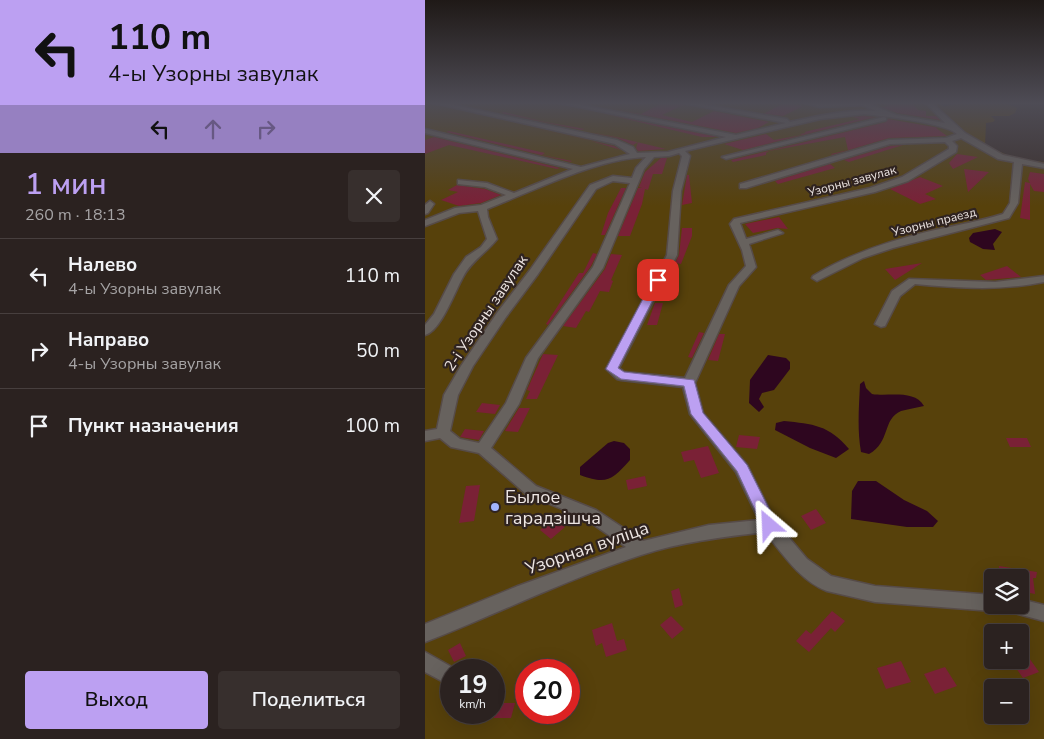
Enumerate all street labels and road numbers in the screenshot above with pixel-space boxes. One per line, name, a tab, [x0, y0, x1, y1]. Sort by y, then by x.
street label: Узорны завулак	[805, 161, 899, 201]
street label: Узорны праезд	[889, 204, 978, 240]
street label: 2-і Узорны завулак	[440, 251, 532, 375]
street label: Узорная вуліца	[521, 516, 652, 581]

